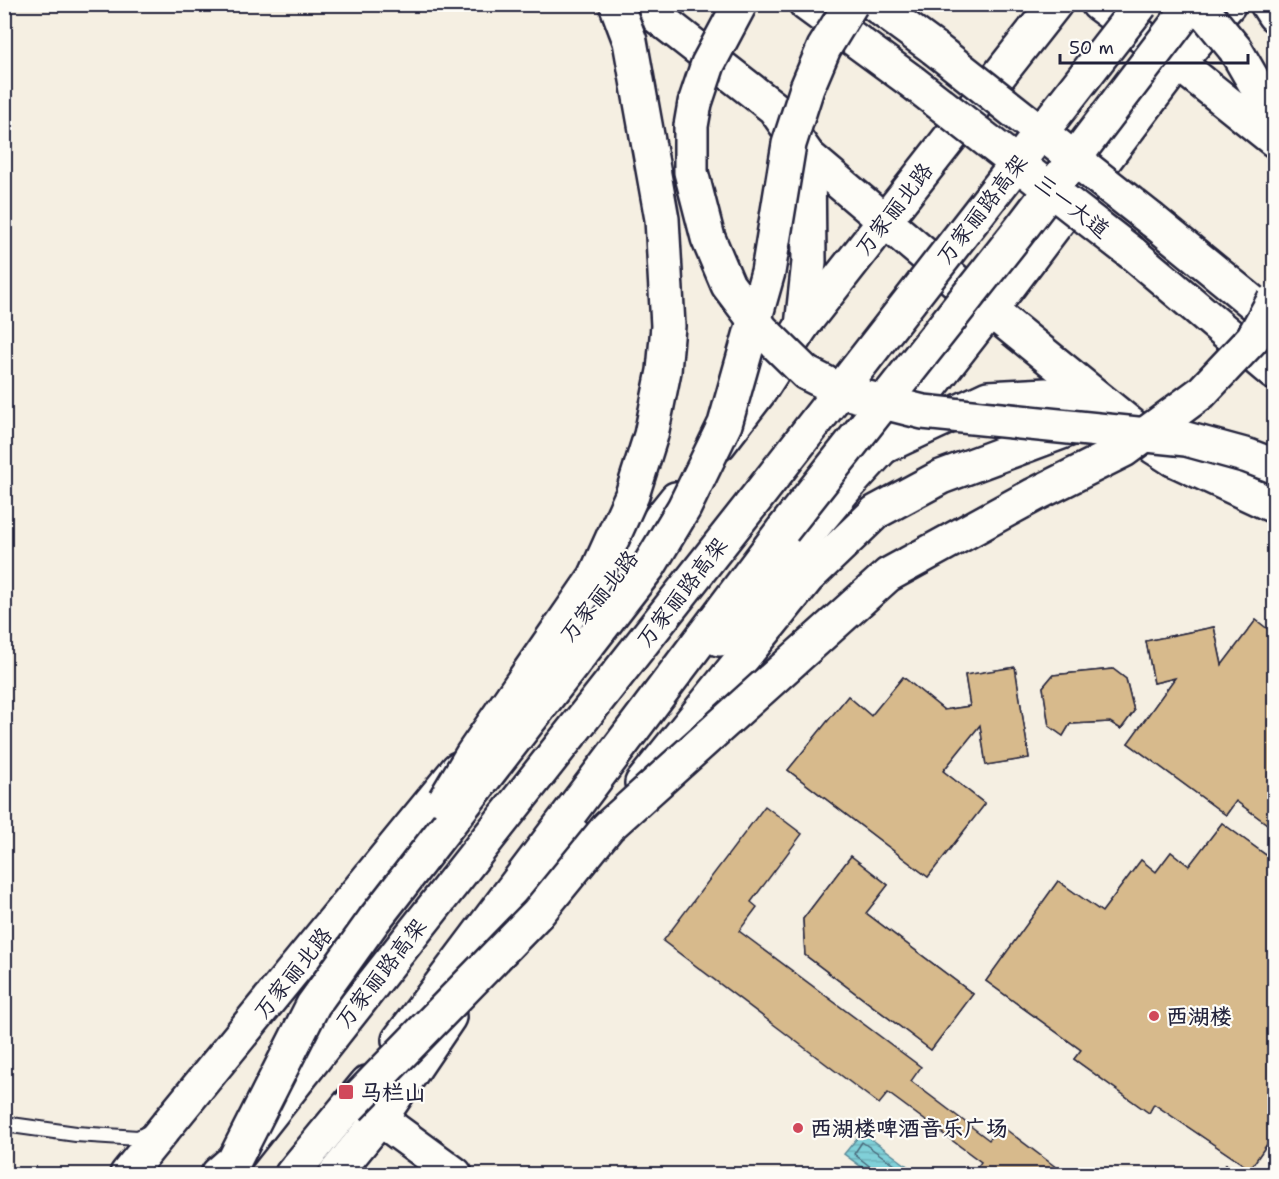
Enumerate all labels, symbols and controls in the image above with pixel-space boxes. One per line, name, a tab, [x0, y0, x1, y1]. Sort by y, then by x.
scale bar	[1060, 27, 1248, 65]
text: 50 m	[1069, 36, 1114, 60]
street label: 万家丽路高架	[930, 148, 1034, 270]
street label: 万家丽北路	[849, 157, 939, 261]
street label: 三一大道	[1028, 167, 1116, 245]
street label: 万家丽路高架	[630, 531, 734, 653]
street label: 万家丽北路	[553, 544, 645, 648]
street label: 万家丽路高架	[329, 912, 433, 1034]
street label: 万家丽北路	[247, 921, 339, 1025]
place label: 西湖楼	[1166, 1002, 1232, 1031]
marker: 西湖楼	[1147, 1009, 1161, 1023]
place label: 马栏山	[360, 1078, 426, 1107]
marker: 马栏山	[337, 1083, 355, 1101]
place label: 西湖楼啤酒音乐广场	[810, 1114, 1008, 1143]
marker: 西湖楼啤酒音乐广场	[791, 1121, 805, 1135]

